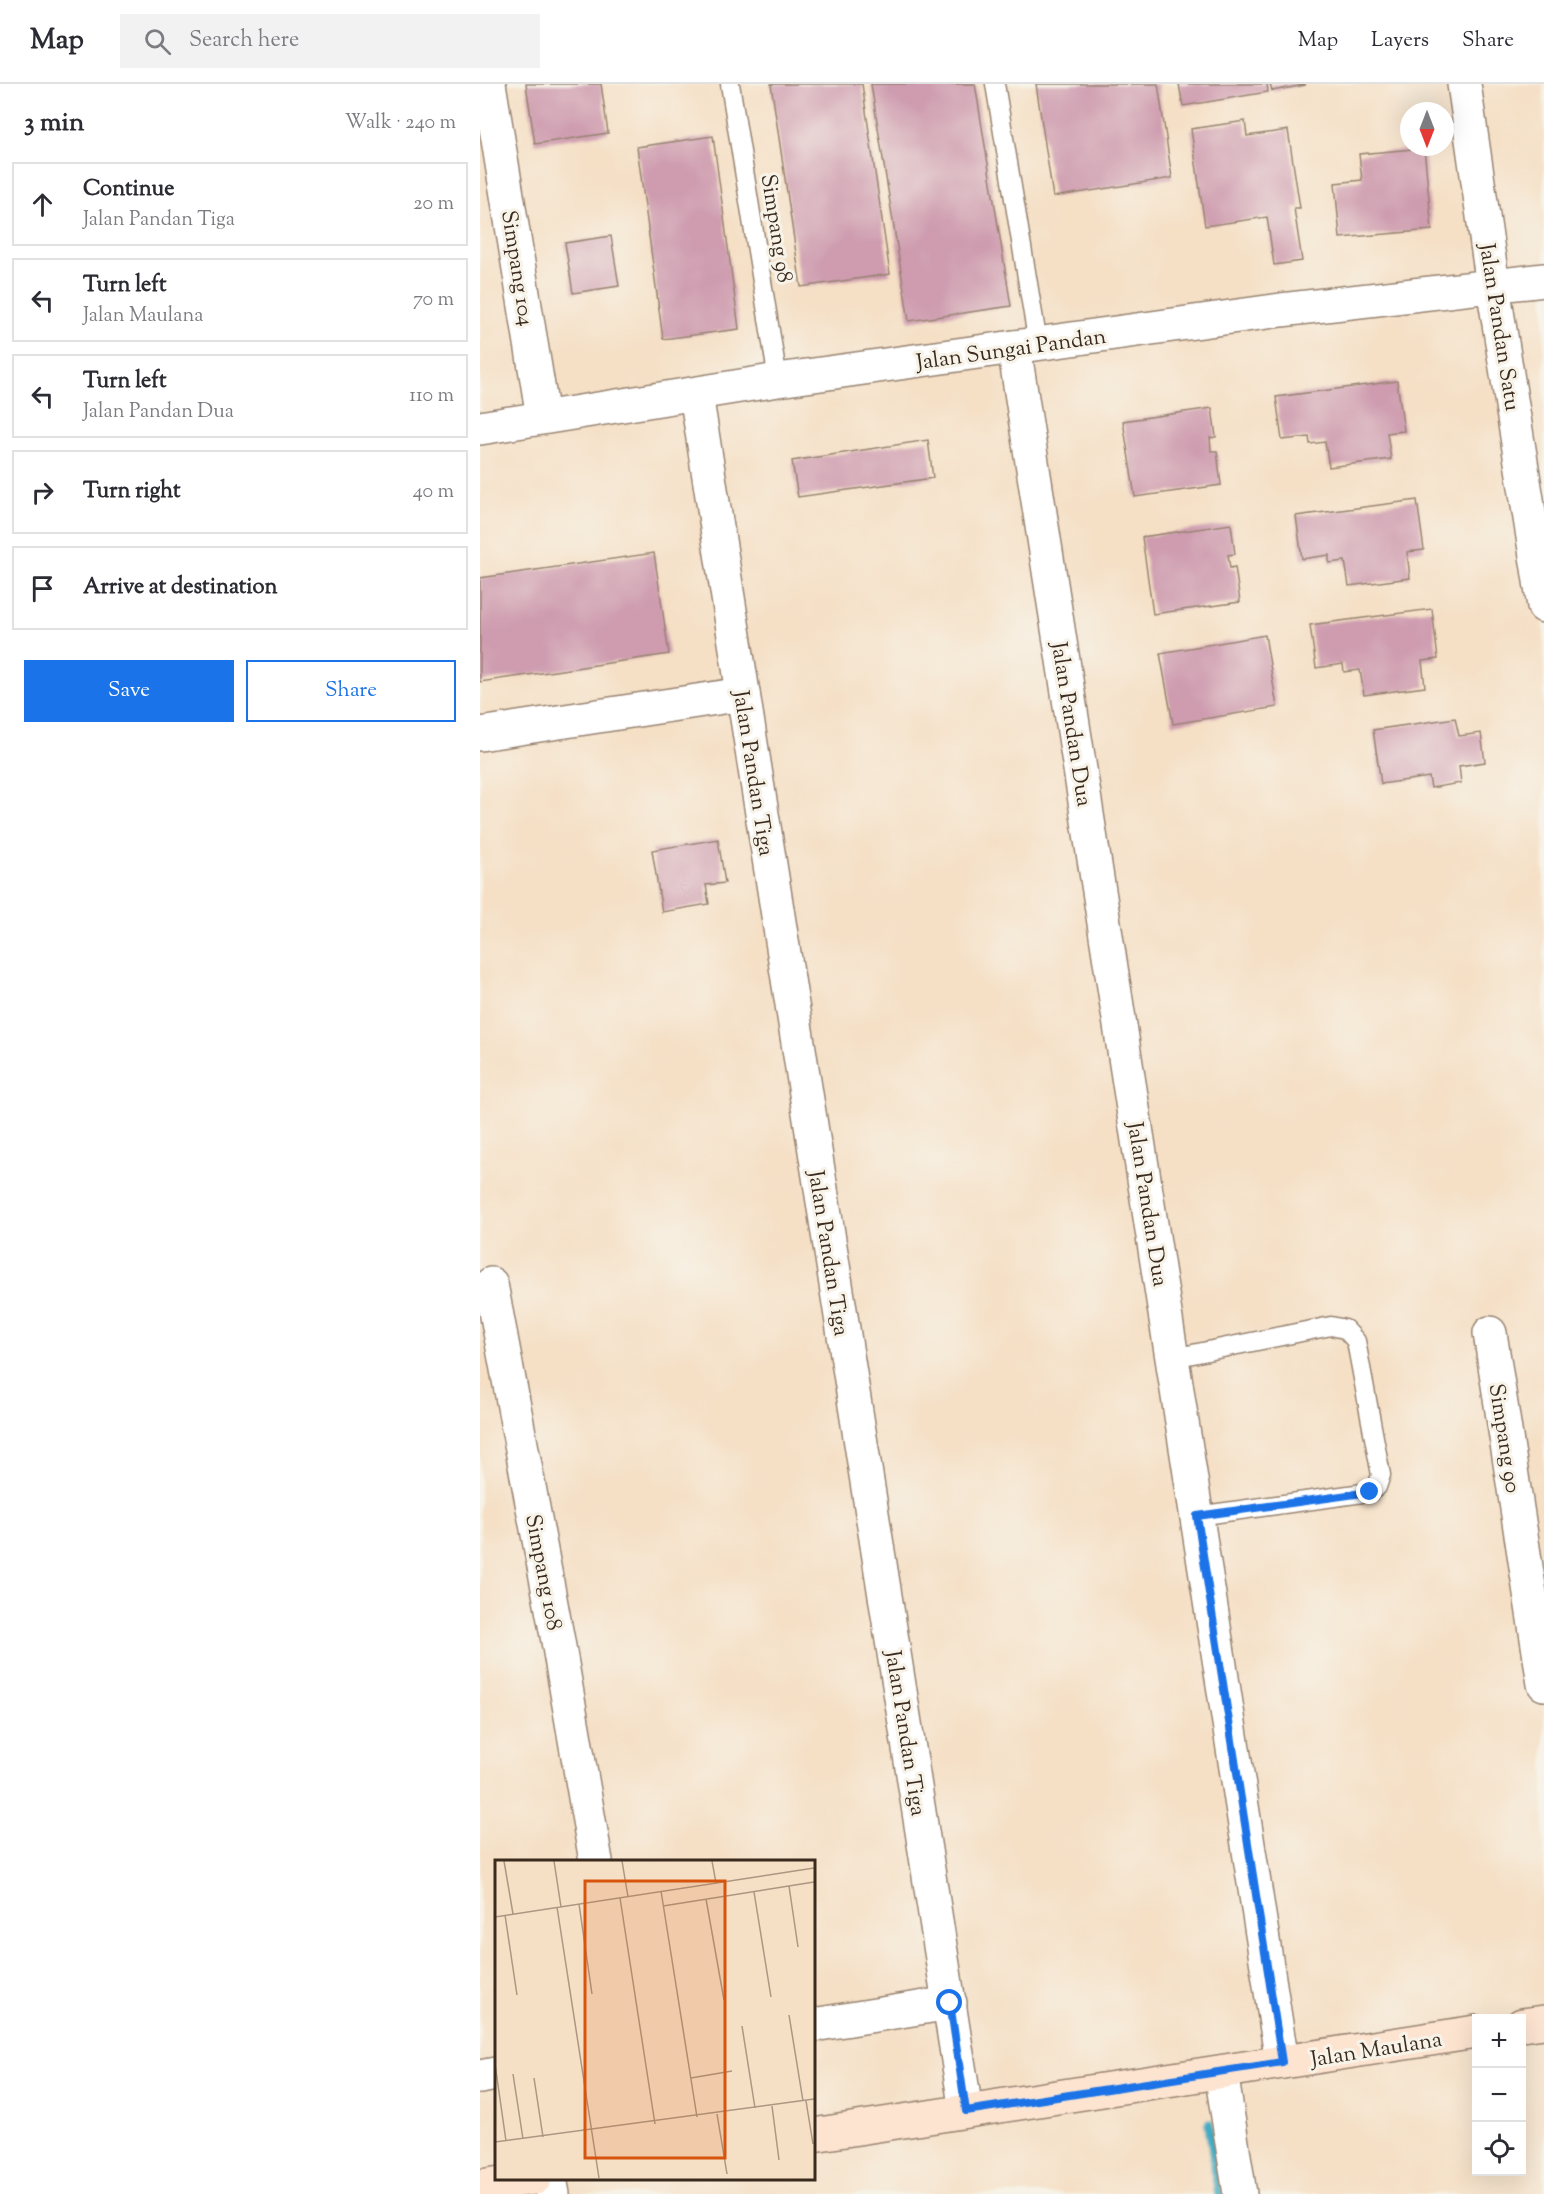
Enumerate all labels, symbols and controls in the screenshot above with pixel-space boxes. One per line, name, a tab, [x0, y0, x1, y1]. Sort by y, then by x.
search box	[120, 14, 540, 68]
text: Map	[30, 21, 84, 61]
icon: search	[141, 25, 174, 58]
text: Search here	[189, 25, 299, 57]
text: Map	[1298, 26, 1338, 56]
text: Layers	[1371, 26, 1429, 56]
text: Share	[1462, 26, 1514, 56]
north arrow	[1400, 102, 1454, 156]
text: 3 min	[24, 105, 84, 142]
text: Walk · 240 m	[345, 109, 456, 138]
street label: Simpang 98	[751, 172, 799, 285]
text: Continue	[83, 174, 174, 206]
icon: ahead	[26, 188, 59, 221]
text: 20 m	[413, 190, 454, 219]
text: Jalan Pandan Tiga	[83, 206, 235, 235]
street label: Simpang 104	[491, 208, 541, 329]
street label: Jalan Pandan Satu	[1469, 241, 1527, 414]
text: Turn left	[83, 270, 166, 302]
icon: left	[26, 284, 59, 317]
text: 70 m	[413, 286, 454, 315]
text: Jalan Maulana	[83, 302, 204, 331]
street label: Jalan Sungai Pandan	[913, 322, 1108, 380]
text: Turn left	[83, 366, 166, 398]
icon: left	[26, 380, 59, 413]
text: 110 m	[409, 382, 454, 411]
text: Jalan Pandan Dua	[83, 398, 234, 427]
icon: right	[26, 476, 59, 509]
text: Turn right	[83, 476, 180, 508]
text: 40 m	[413, 478, 454, 507]
icon: arrive	[26, 572, 59, 605]
text: Arrive at destination	[83, 572, 278, 604]
street label: Jalan Pandan Dua	[1041, 639, 1099, 809]
button: Save	[24, 660, 234, 722]
button: Share	[246, 660, 456, 722]
street label: Jalan Pandan Tiga	[723, 687, 781, 859]
street label: Jalan Pandan Dua	[1117, 1119, 1175, 1289]
street label: Jalan Pandan Tiga	[798, 1167, 856, 1339]
street label: Simpang 90	[1479, 1382, 1527, 1495]
route end	[1356, 1478, 1382, 1504]
street label: Simpang 108	[515, 1512, 569, 1633]
street label: Jalan Pandan Tiga	[875, 1647, 933, 1819]
inset map	[495, 1860, 814, 2179]
route start	[936, 1989, 962, 2015]
map controls	[1472, 2014, 1526, 2176]
button: +	[1472, 2014, 1526, 2068]
street label: Jalan Maulana	[1307, 2025, 1444, 2077]
button: −	[1472, 2068, 1526, 2122]
button: locate	[1472, 2122, 1526, 2176]

